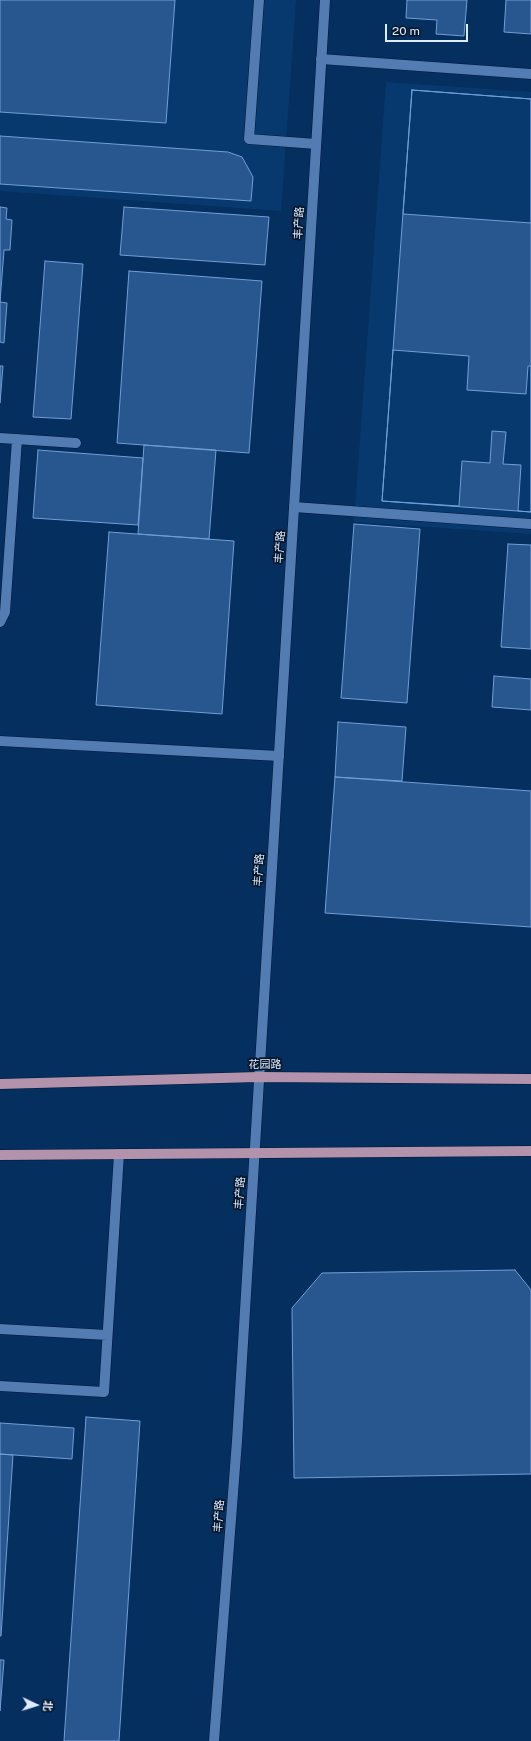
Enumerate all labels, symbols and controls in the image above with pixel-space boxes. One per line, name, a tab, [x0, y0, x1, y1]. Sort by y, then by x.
scale bar	[387, 16, 470, 42]
text: 20 m	[392, 24, 420, 38]
street label: 丰产路	[292, 206, 306, 240]
street label: 丰产路	[272, 530, 288, 564]
street label: 丰产路	[251, 853, 267, 887]
street label: 花园路	[249, 1058, 281, 1072]
street label: 丰产路	[232, 1176, 248, 1210]
street label: 丰产路	[211, 1499, 227, 1533]
north arrow	[16, 1685, 56, 1725]
text: 北	[42, 1700, 54, 1712]

